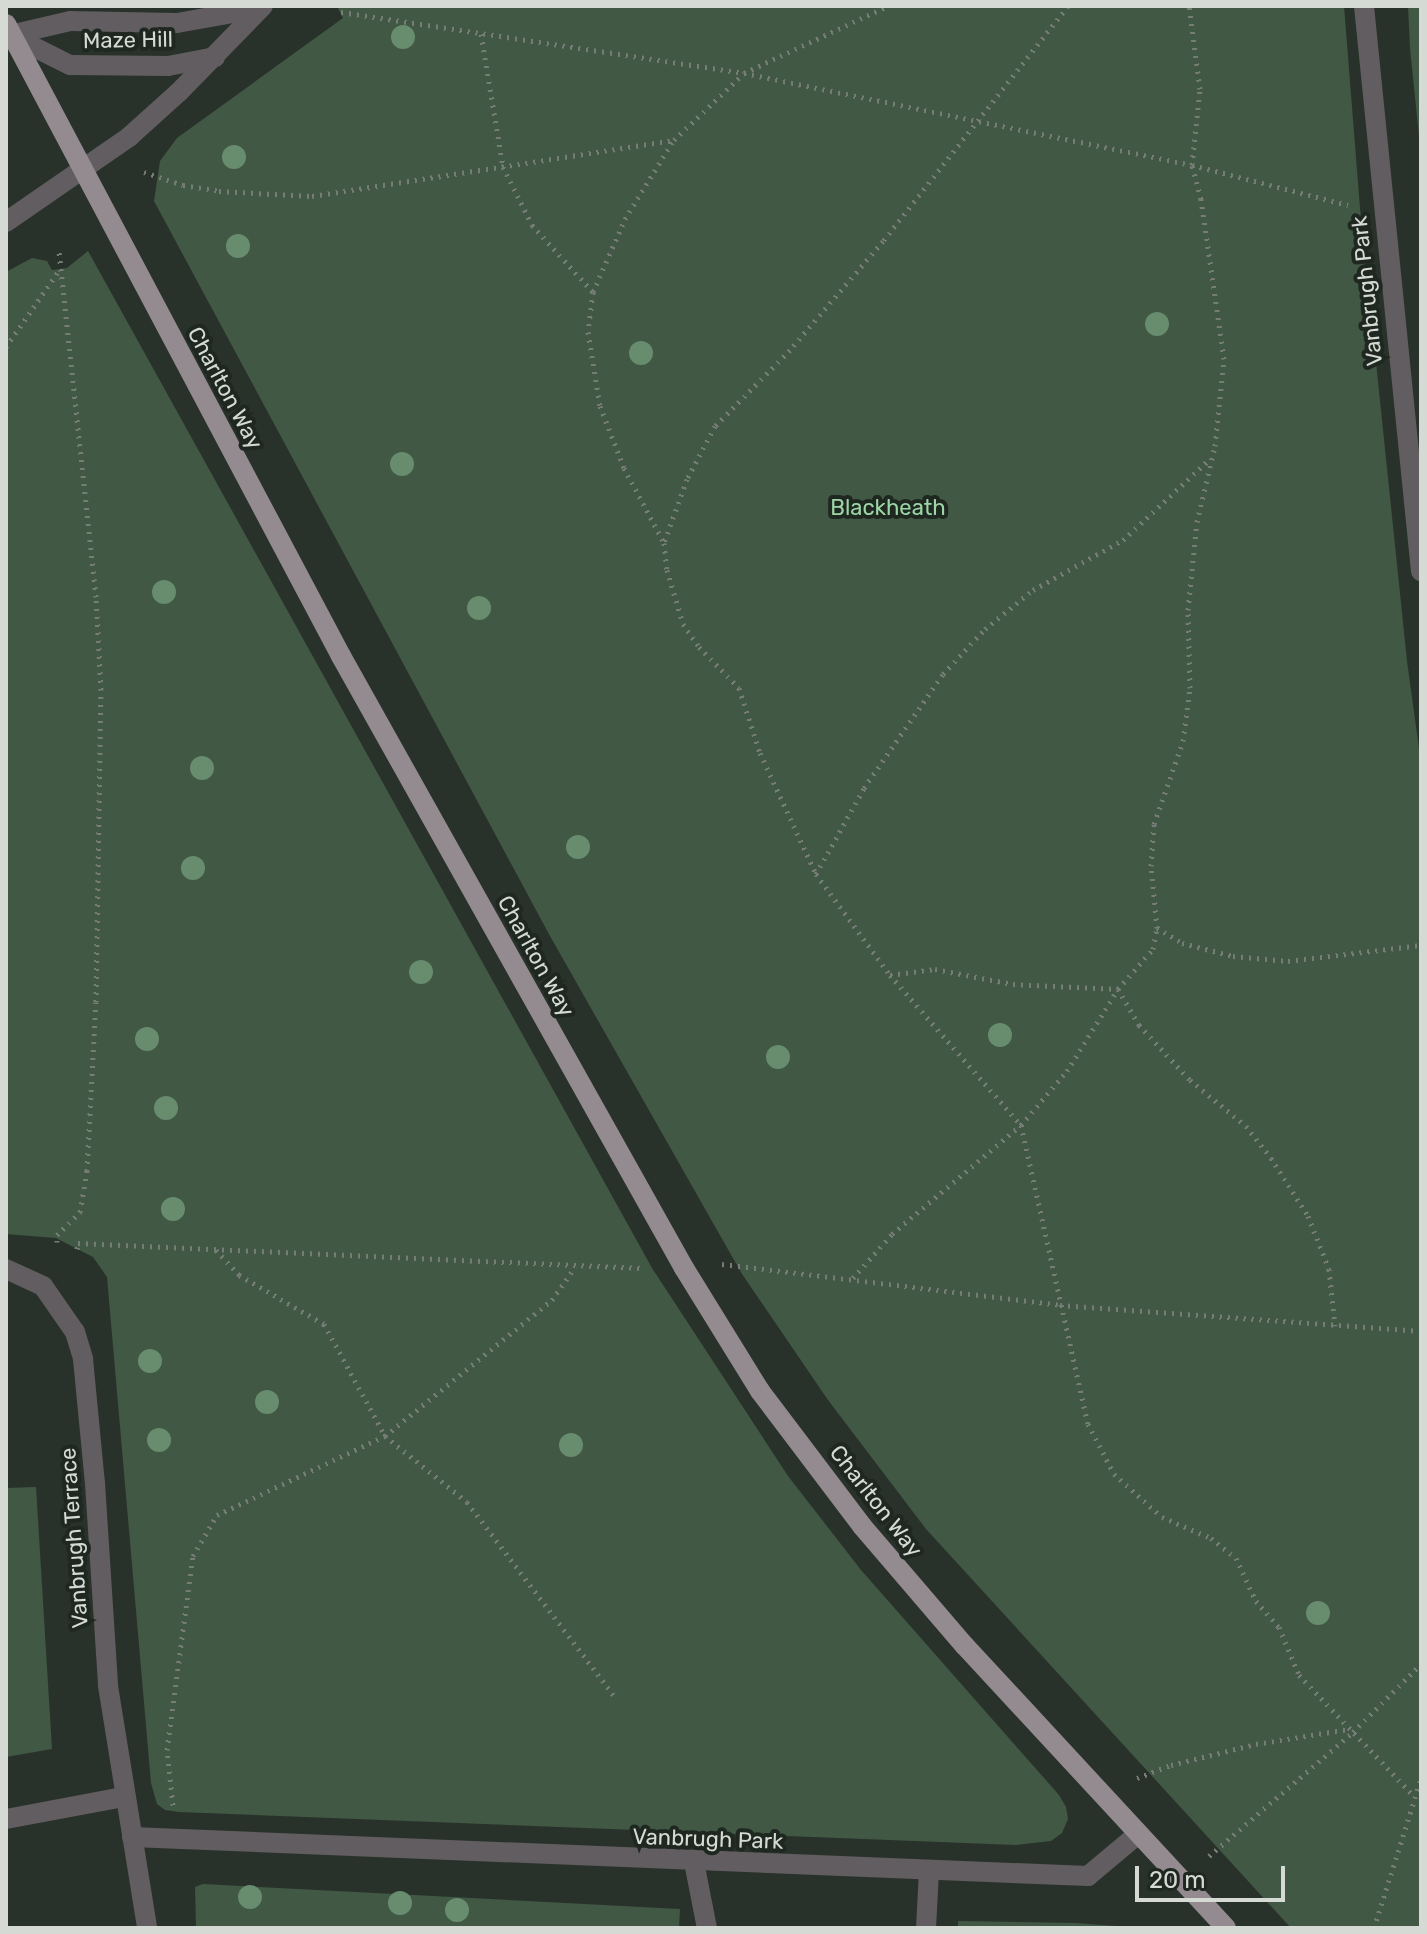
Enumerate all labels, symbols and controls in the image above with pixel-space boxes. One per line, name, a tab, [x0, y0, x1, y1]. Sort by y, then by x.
street label: Maze Hill	[83, 26, 173, 54]
street label: Vanbrugh Park	[1346, 215, 1388, 367]
street label: Charlton Way	[182, 322, 268, 454]
park label: Blackheath	[830, 495, 946, 521]
street label: Charlton Way	[492, 891, 580, 1021]
street label: Charlton Way	[824, 1440, 928, 1562]
street label: Vanbrugh Terrace	[55, 1447, 93, 1629]
street label: Vanbrugh Park	[632, 1823, 784, 1855]
scale bar	[1139, 1850, 1289, 1900]
text: 20 m	[1149, 1866, 1206, 1894]

